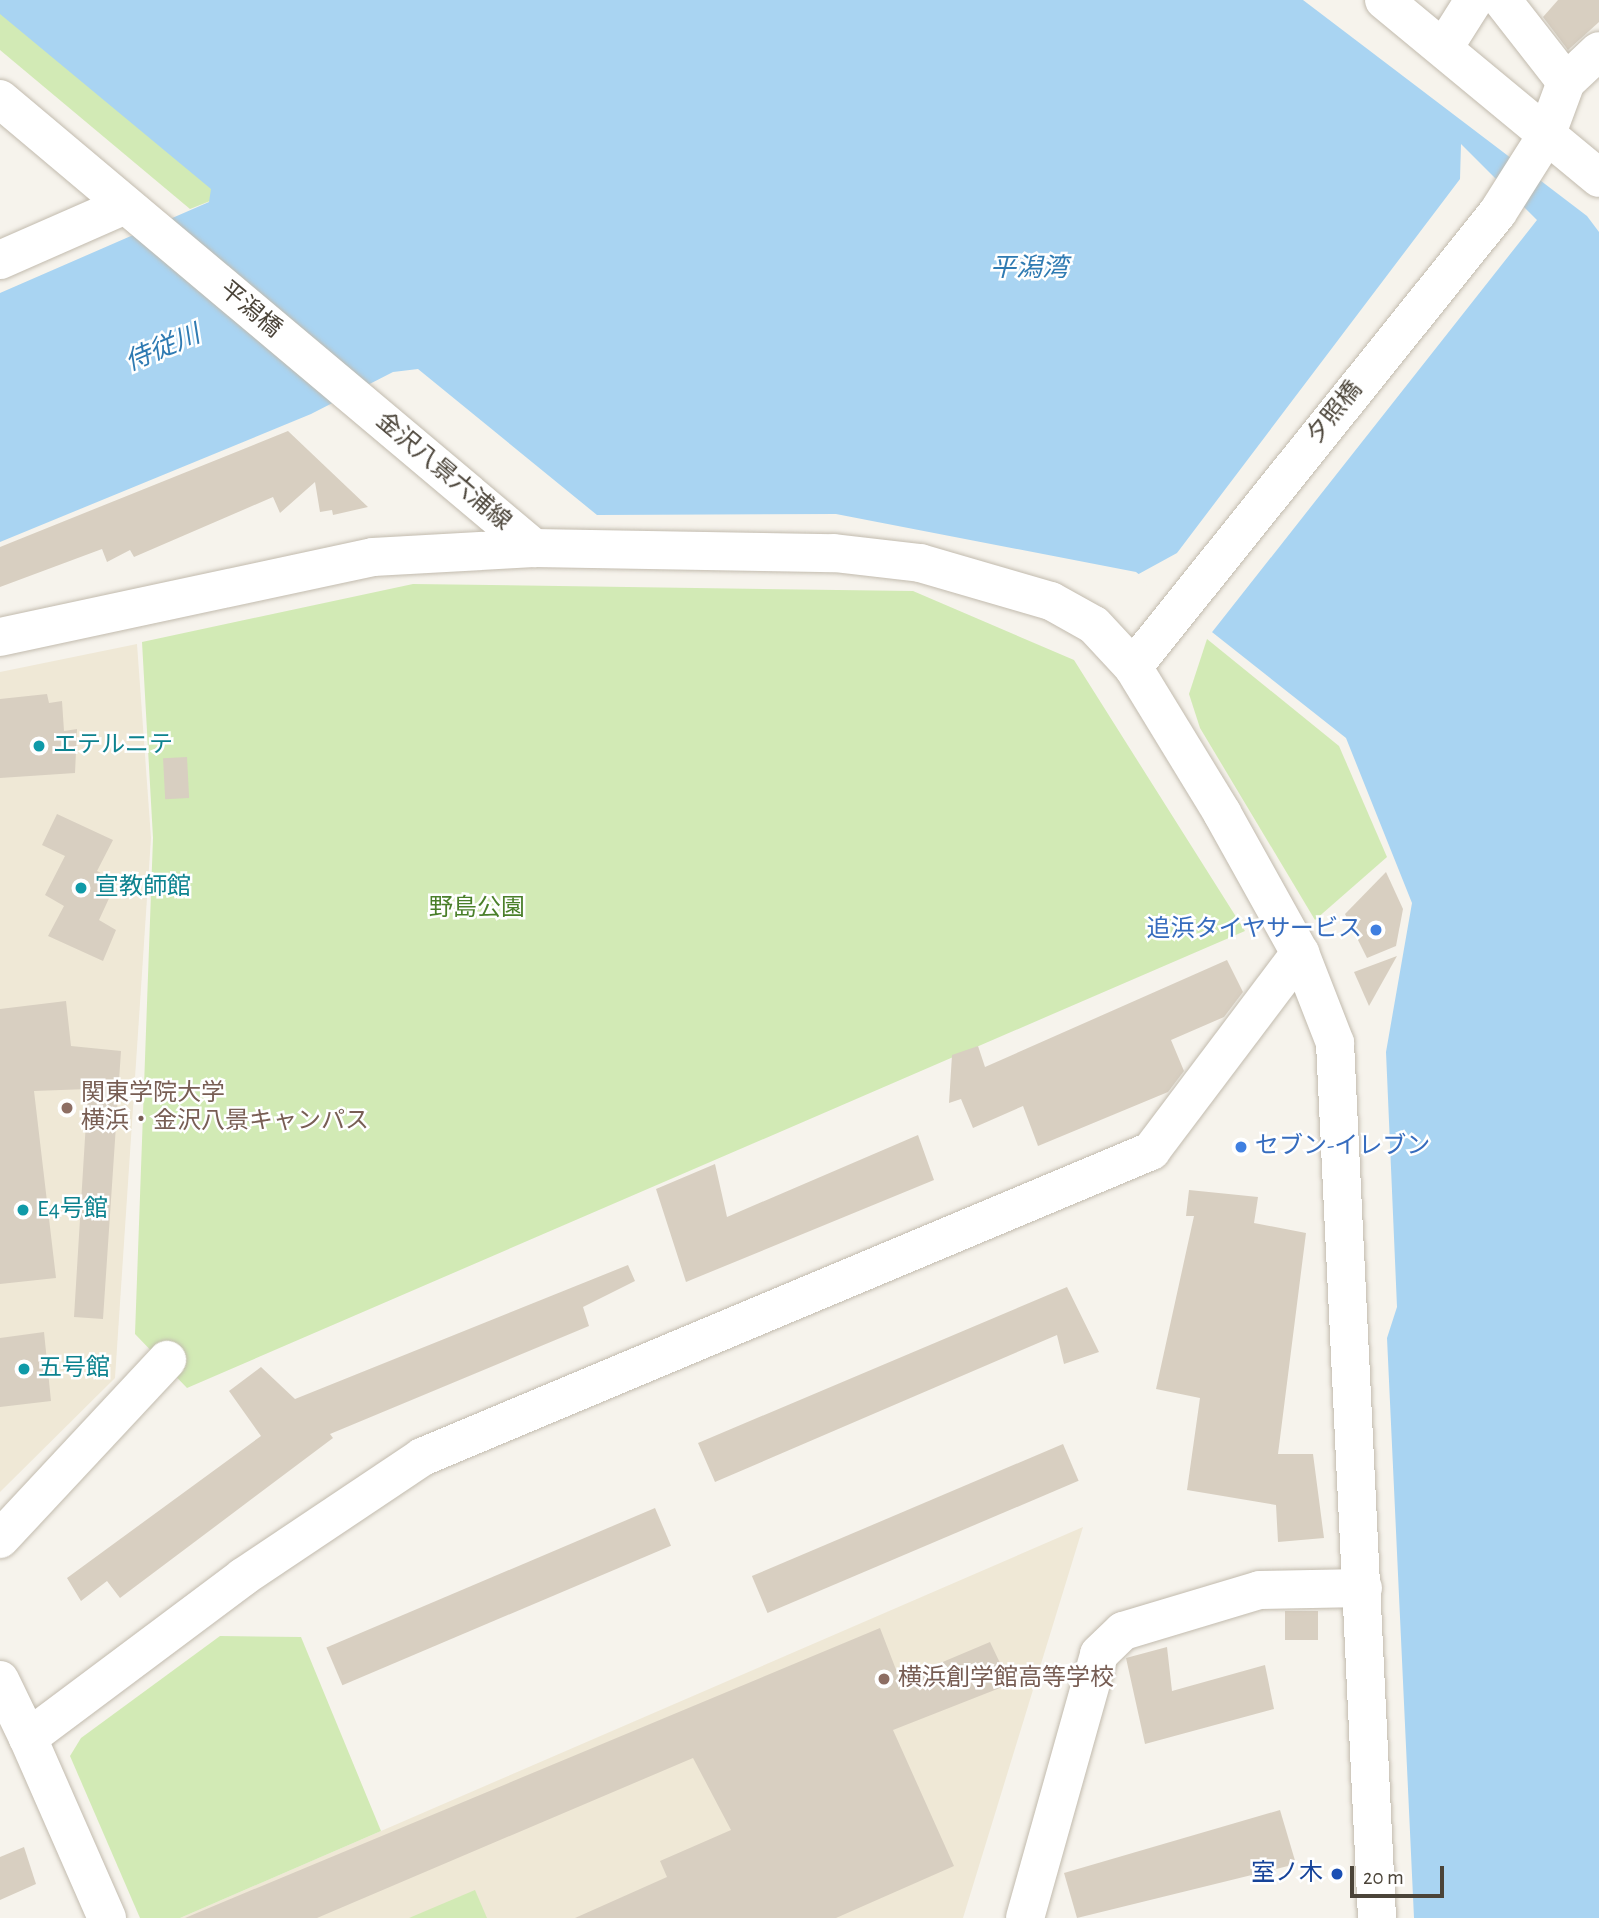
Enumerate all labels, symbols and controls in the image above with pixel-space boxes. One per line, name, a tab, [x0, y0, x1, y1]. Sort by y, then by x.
water label: 平潟湾	[990, 253, 1068, 285]
street label: 平潟橋	[213, 276, 287, 344]
water label: 侍従川	[121, 319, 205, 379]
street label: 夕照橋	[1301, 376, 1369, 450]
street label: 金沢八景六浦線	[369, 407, 517, 537]
place label: エテルニテ	[53, 732, 173, 760]
marker: エテルニテ	[31, 738, 47, 754]
place label: 宣教師館	[95, 874, 191, 902]
marker: 宣教師館	[73, 880, 89, 896]
park label: 野島公園	[429, 895, 525, 923]
place label: 追浜タイヤサービス	[1146, 916, 1362, 944]
marker: 追浜タイヤサービス	[1368, 922, 1384, 938]
place label: 関東学院大学 横浜・金沢八景キャンパス	[81, 1080, 369, 1136]
marker: 関東学院大学 横浜・金沢八景キャンパス	[59, 1100, 75, 1116]
place label: セブン-イレブン	[1255, 1133, 1430, 1161]
marker: セブン-イレブン	[1233, 1139, 1249, 1155]
place label: E4号館	[37, 1196, 108, 1224]
marker: E4号館	[15, 1202, 31, 1218]
place label: 五号館	[38, 1355, 110, 1383]
marker: 五号館	[16, 1361, 32, 1377]
place label: 横浜創学館高等学校	[898, 1665, 1114, 1693]
marker: 横浜創学館高等学校	[876, 1671, 892, 1687]
scale bar	[1354, 1852, 1448, 1896]
place label: 室ノ木	[1251, 1860, 1323, 1888]
marker: 室ノ木	[1329, 1866, 1345, 1882]
text: 20 m	[1363, 1867, 1404, 1888]

